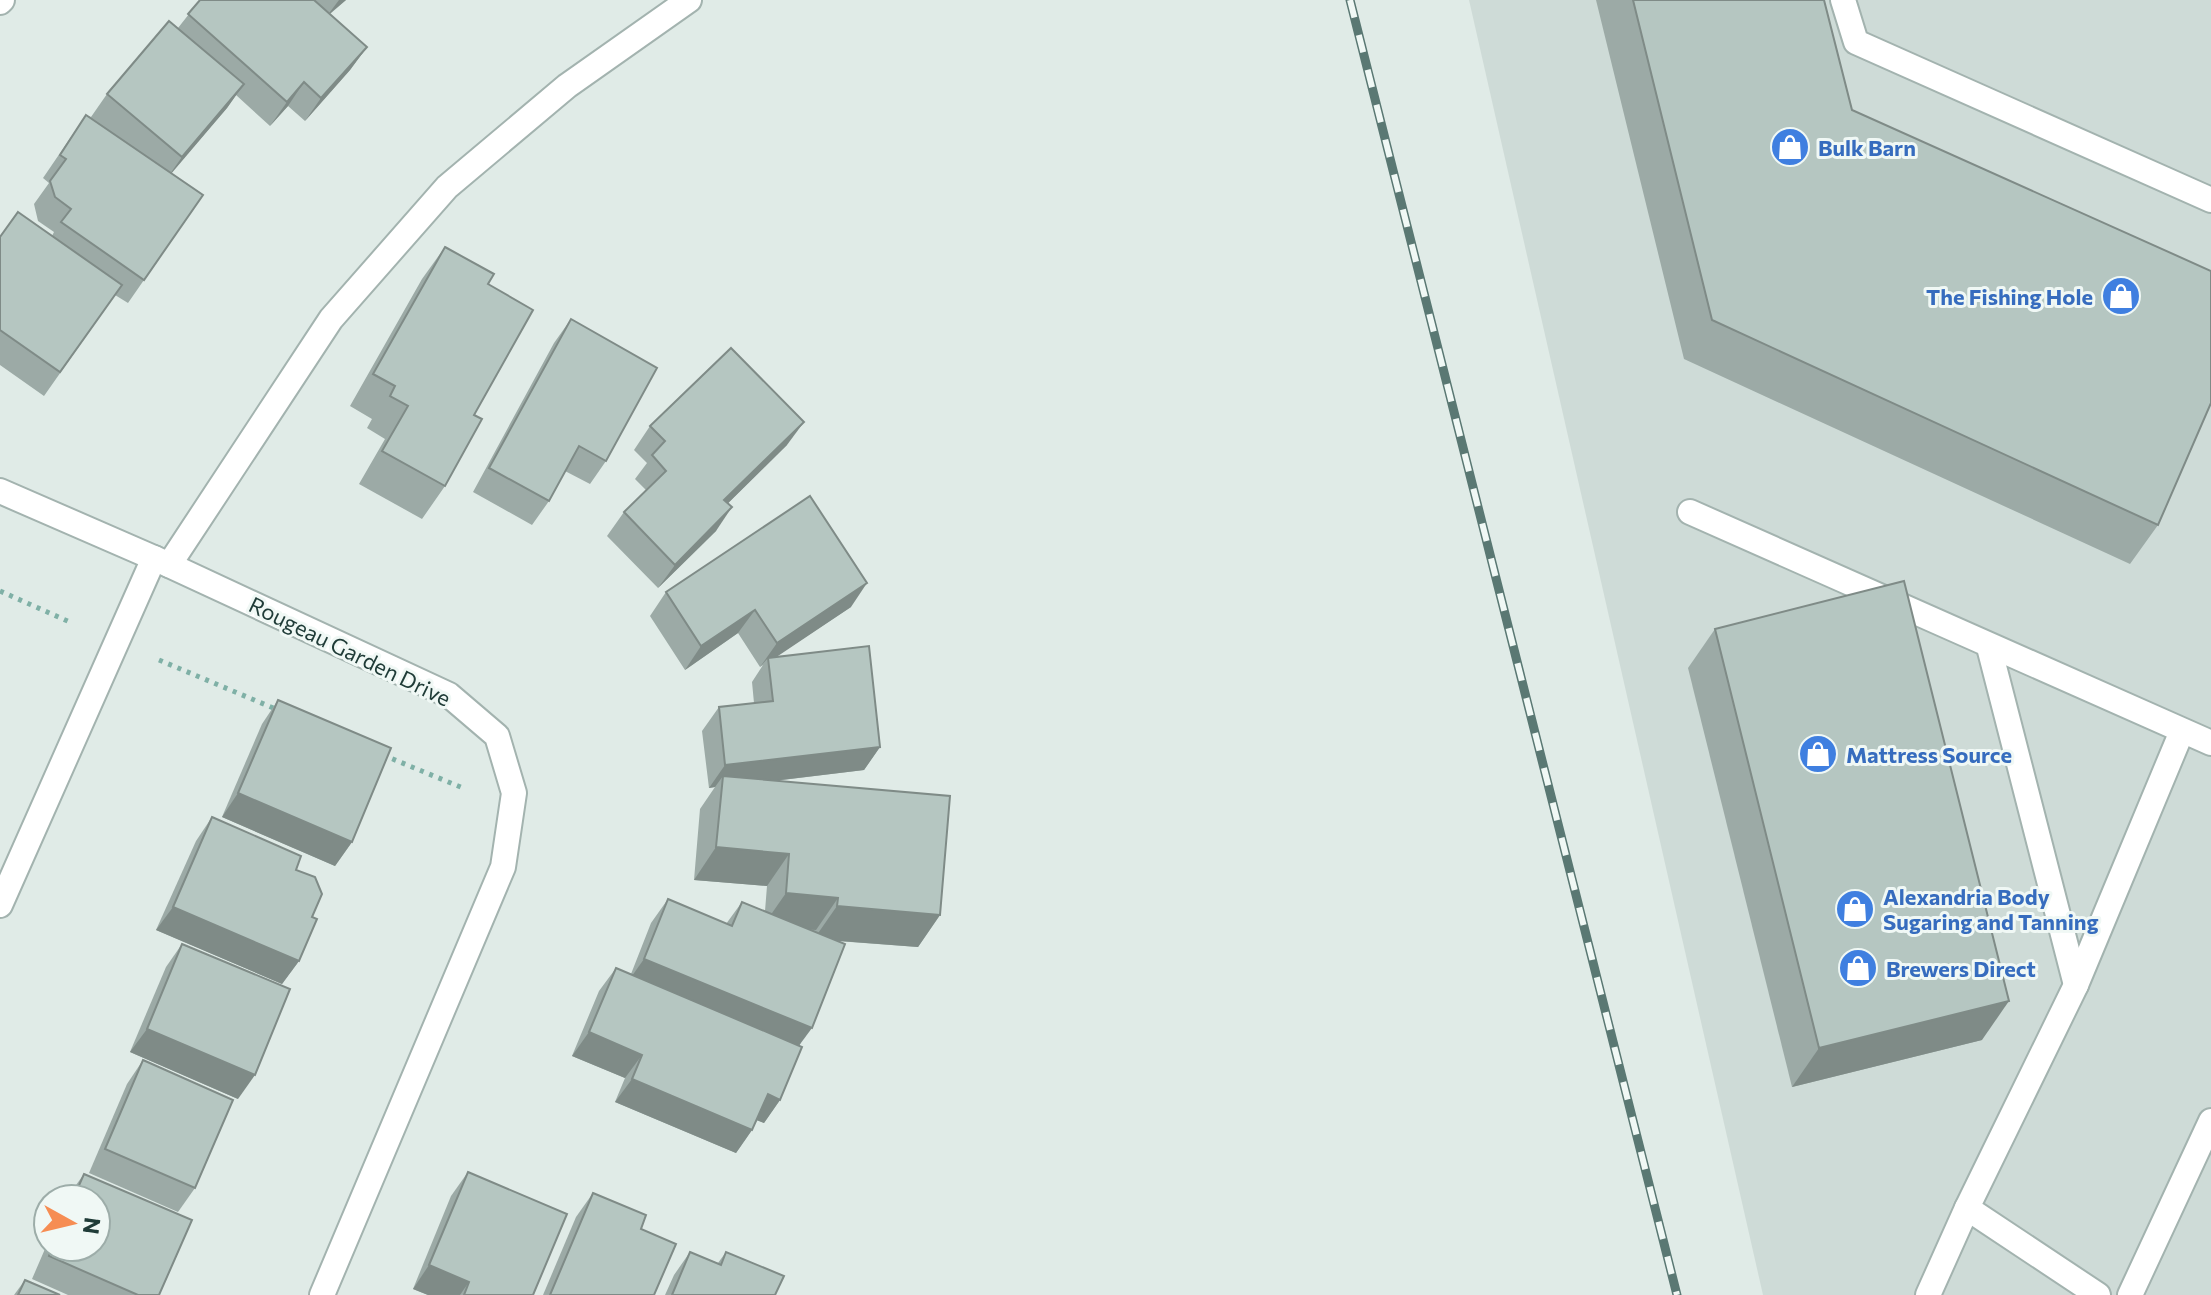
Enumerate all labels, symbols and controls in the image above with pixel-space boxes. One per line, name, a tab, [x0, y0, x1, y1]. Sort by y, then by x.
shop icon: Bulk Barn	[1769, 126, 1811, 168]
place label: Bulk Barn	[1818, 134, 1916, 161]
shop icon: The Fishing Hole	[2100, 275, 2142, 317]
place label: The Fishing Hole	[1926, 283, 2093, 310]
street label: Rougeau Garden Drive	[245, 590, 455, 712]
shop icon: Mattress Source	[1797, 733, 1839, 775]
place label: Mattress Source	[1846, 741, 2012, 768]
place label: Alexandria Body Sugaring and Tanning	[1883, 883, 2099, 935]
shop icon: Alexandria Body Sugaring and Tanning	[1834, 888, 1876, 930]
shop icon: Brewers Direct	[1837, 947, 1879, 989]
place label: Brewers Direct	[1886, 955, 2036, 982]
north arrow	[32, 1183, 112, 1263]
text: N	[78, 1216, 107, 1236]

